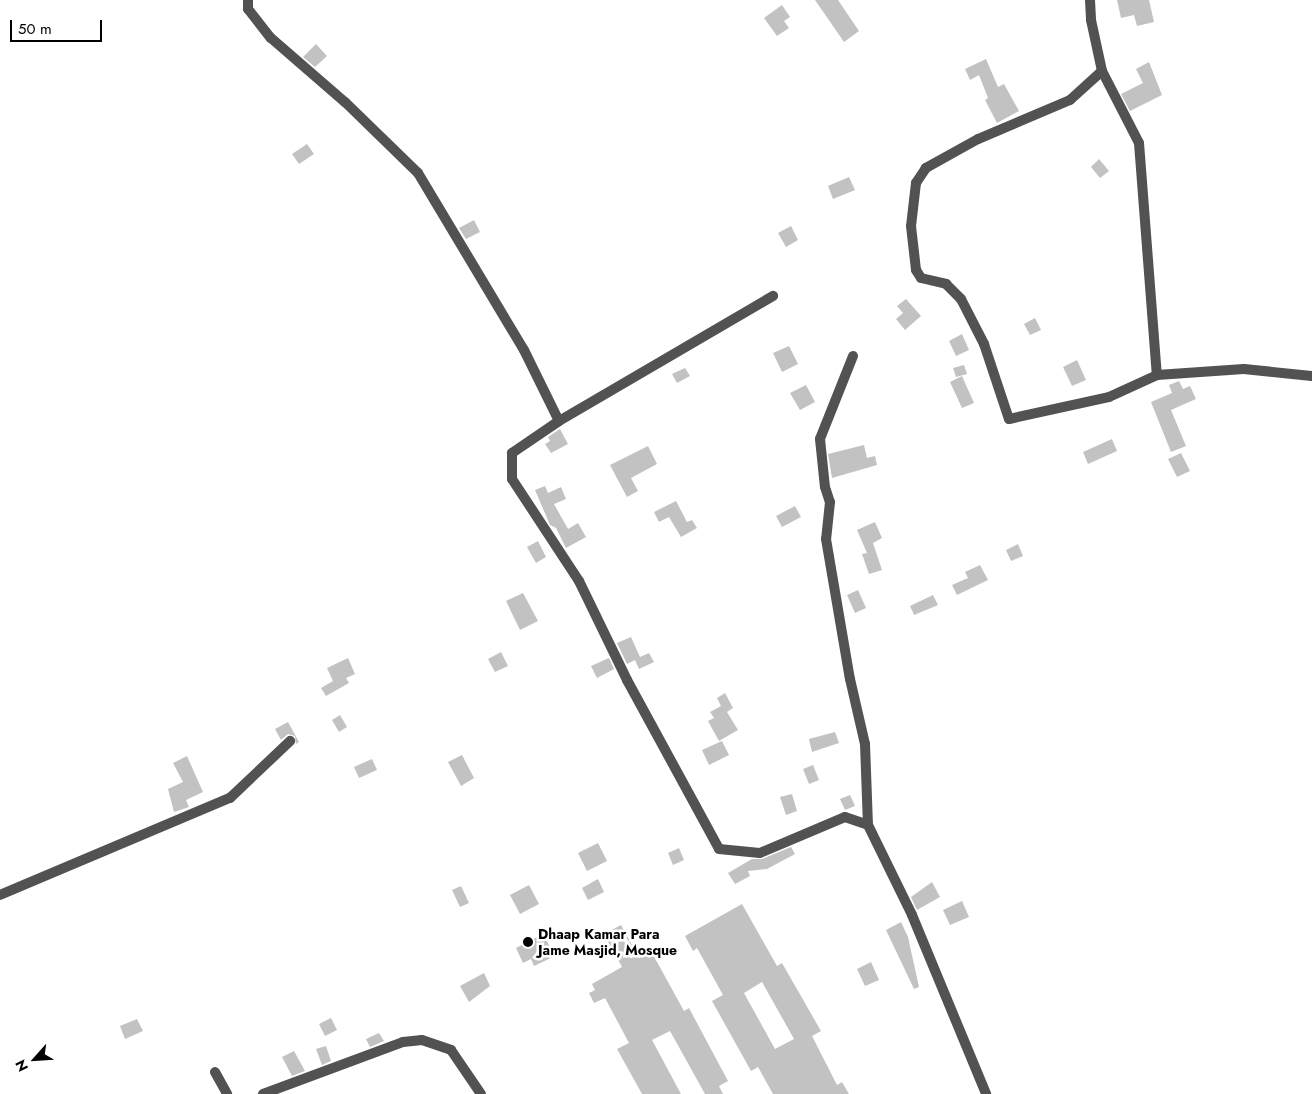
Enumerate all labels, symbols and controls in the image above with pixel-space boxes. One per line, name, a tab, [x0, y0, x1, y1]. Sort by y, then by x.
scale bar	[12, 10, 105, 42]
text: 50 m	[18, 18, 52, 40]
place label: Dhaap Kamar Para Jame Masjid, Mosque	[538, 926, 677, 959]
marker: Dhaap Kamar Para Jame Masjid, Mosque	[522, 936, 534, 948]
north arrow	[10, 1034, 60, 1084]
text: N	[10, 1056, 33, 1075]

